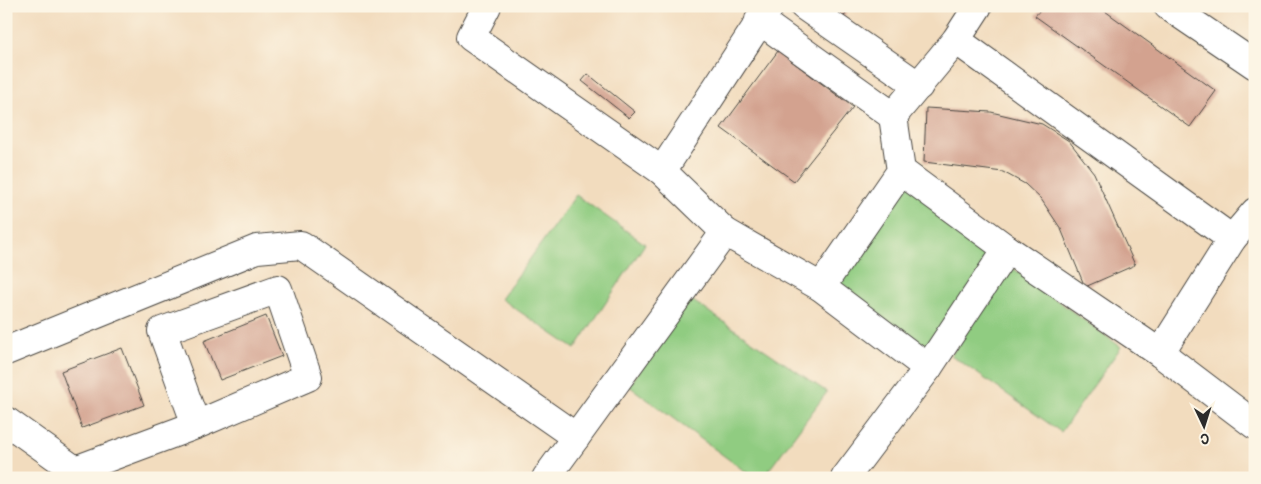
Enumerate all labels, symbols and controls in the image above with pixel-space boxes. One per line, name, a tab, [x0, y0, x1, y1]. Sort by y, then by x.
north arrow	[1178, 402, 1228, 452]
text: С	[1200, 430, 1210, 447]

